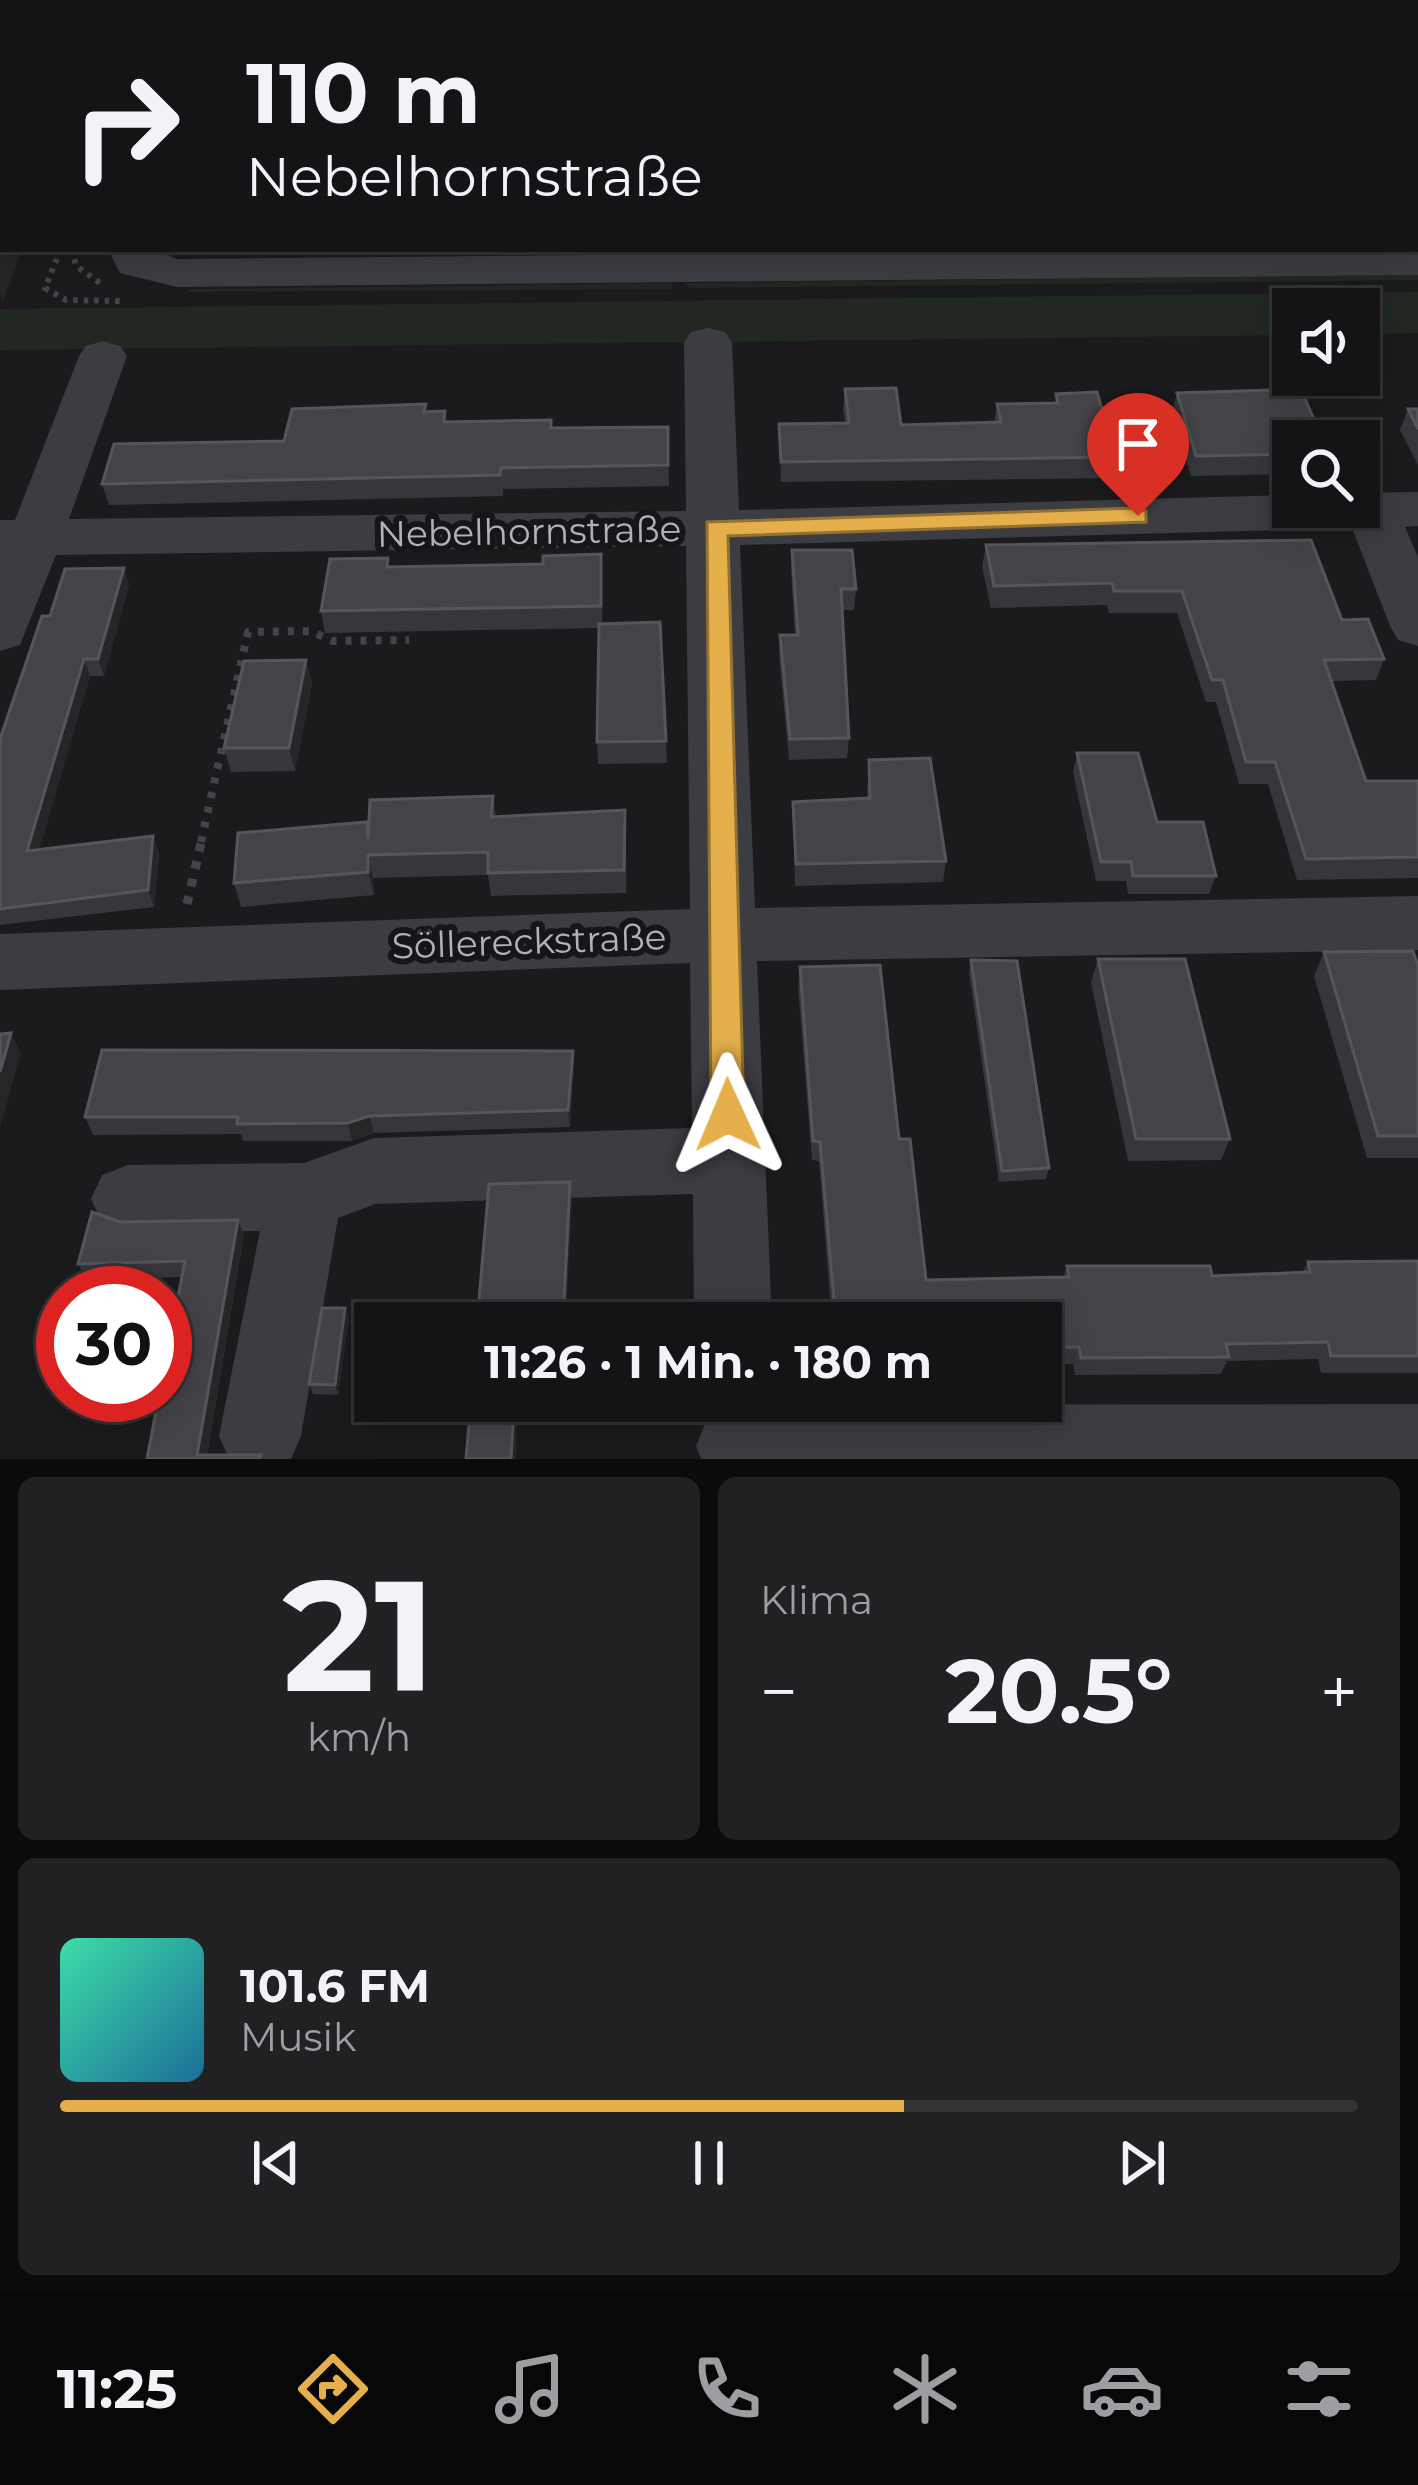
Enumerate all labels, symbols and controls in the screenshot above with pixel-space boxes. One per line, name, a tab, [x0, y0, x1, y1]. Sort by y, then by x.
text: 110 m	[246, 42, 481, 144]
icon: right	[48, 48, 204, 204]
text: Nebelhornstraße	[246, 144, 703, 210]
map controls	[1272, 288, 1380, 528]
button: sound	[1272, 288, 1380, 396]
pin	[1087, 393, 1189, 516]
icon: arrive	[1105, 411, 1171, 477]
button: search	[1272, 420, 1380, 528]
street label: Nebelhornstraße	[376, 506, 682, 556]
street label: Söllereckstraße	[391, 914, 667, 968]
position arrow	[665, 1052, 791, 1178]
speed limit sign: 30	[36, 1266, 192, 1422]
text: 11:26 · 1 Min. · 180 m	[484, 1334, 932, 1389]
text: 21	[282, 1540, 436, 1730]
text: Klima	[760, 1576, 873, 1624]
text: 20.5°	[945, 1636, 1173, 1746]
text: −	[760, 1651, 798, 1732]
text: +	[1320, 1651, 1358, 1732]
text: km/h	[307, 1713, 411, 1761]
text: 101.6 FM	[240, 1958, 430, 2013]
text: Musik	[240, 2013, 356, 2061]
icon: previous	[243, 2130, 309, 2196]
icon: pause	[676, 2130, 742, 2196]
icon: next	[1109, 2130, 1175, 2196]
icon: directions	[291, 2347, 375, 2431]
icon: music	[488, 2347, 572, 2431]
icon: phone	[685, 2347, 769, 2431]
icon: climate	[883, 2347, 967, 2431]
icon: car	[1080, 2347, 1164, 2431]
icon: filters	[1277, 2347, 1361, 2431]
text: 11:25	[57, 2356, 177, 2422]

